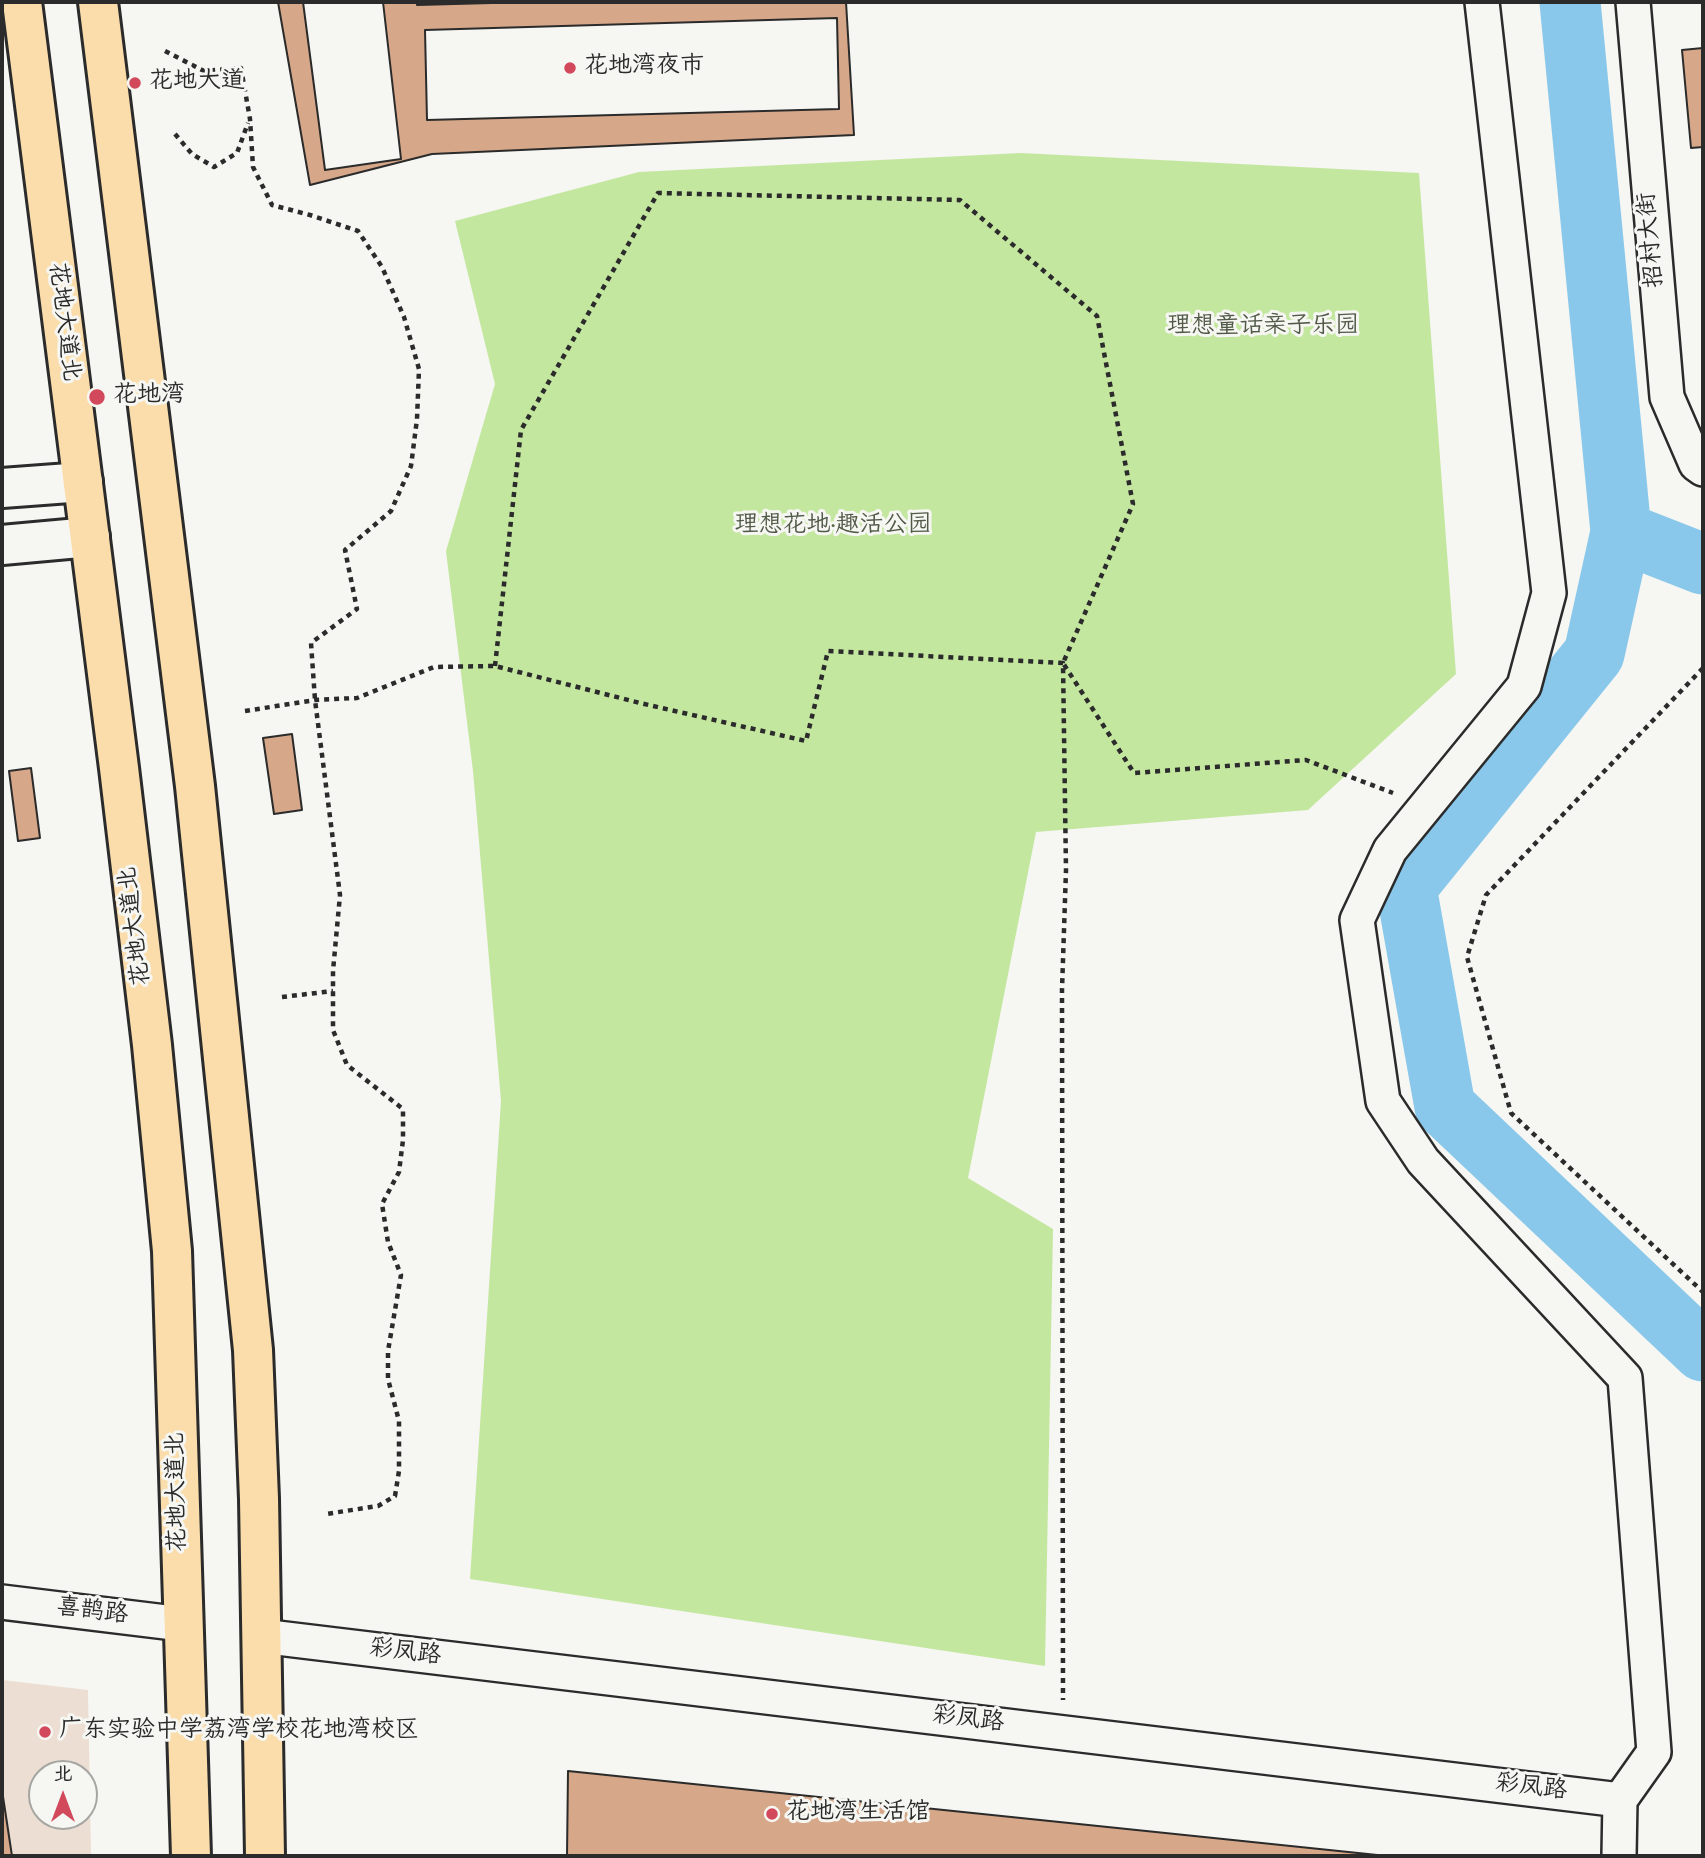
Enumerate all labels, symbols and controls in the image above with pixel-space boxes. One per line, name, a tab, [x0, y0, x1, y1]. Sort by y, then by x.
place label: 花地湾夜市	[584, 54, 704, 82]
marker: 花地湾夜市	[562, 60, 578, 76]
place label: 花地大道	[149, 69, 245, 97]
marker: 花地大道	[127, 75, 143, 91]
street label: 招村大街	[1634, 191, 1672, 289]
street label: 花地大道北	[40, 261, 84, 383]
park label: 理想童话亲子乐园	[1167, 314, 1359, 342]
place label: 花地湾	[113, 383, 185, 411]
marker: 花地湾	[87, 387, 107, 407]
park label: 理想花地·趣活公园	[734, 513, 932, 541]
street label: 花地大道北	[115, 865, 159, 987]
street label: 花地大道北	[164, 1432, 194, 1552]
street label: 喜鹊路	[55, 1594, 129, 1632]
street label: 彩凤路	[368, 1635, 442, 1673]
street label: 彩凤路	[931, 1702, 1005, 1740]
place label: 广东实验中学荔湾学校花地湾校区	[59, 1718, 419, 1746]
marker: 广东实验中学荔湾学校花地湾校区	[37, 1724, 53, 1740]
north arrow	[28, 1760, 98, 1830]
text: 北	[53, 1762, 73, 1789]
street label: 彩凤路	[1494, 1770, 1568, 1808]
place label: 花地湾生活馆	[786, 1800, 930, 1828]
marker: 花地湾生活馆	[764, 1806, 780, 1822]

